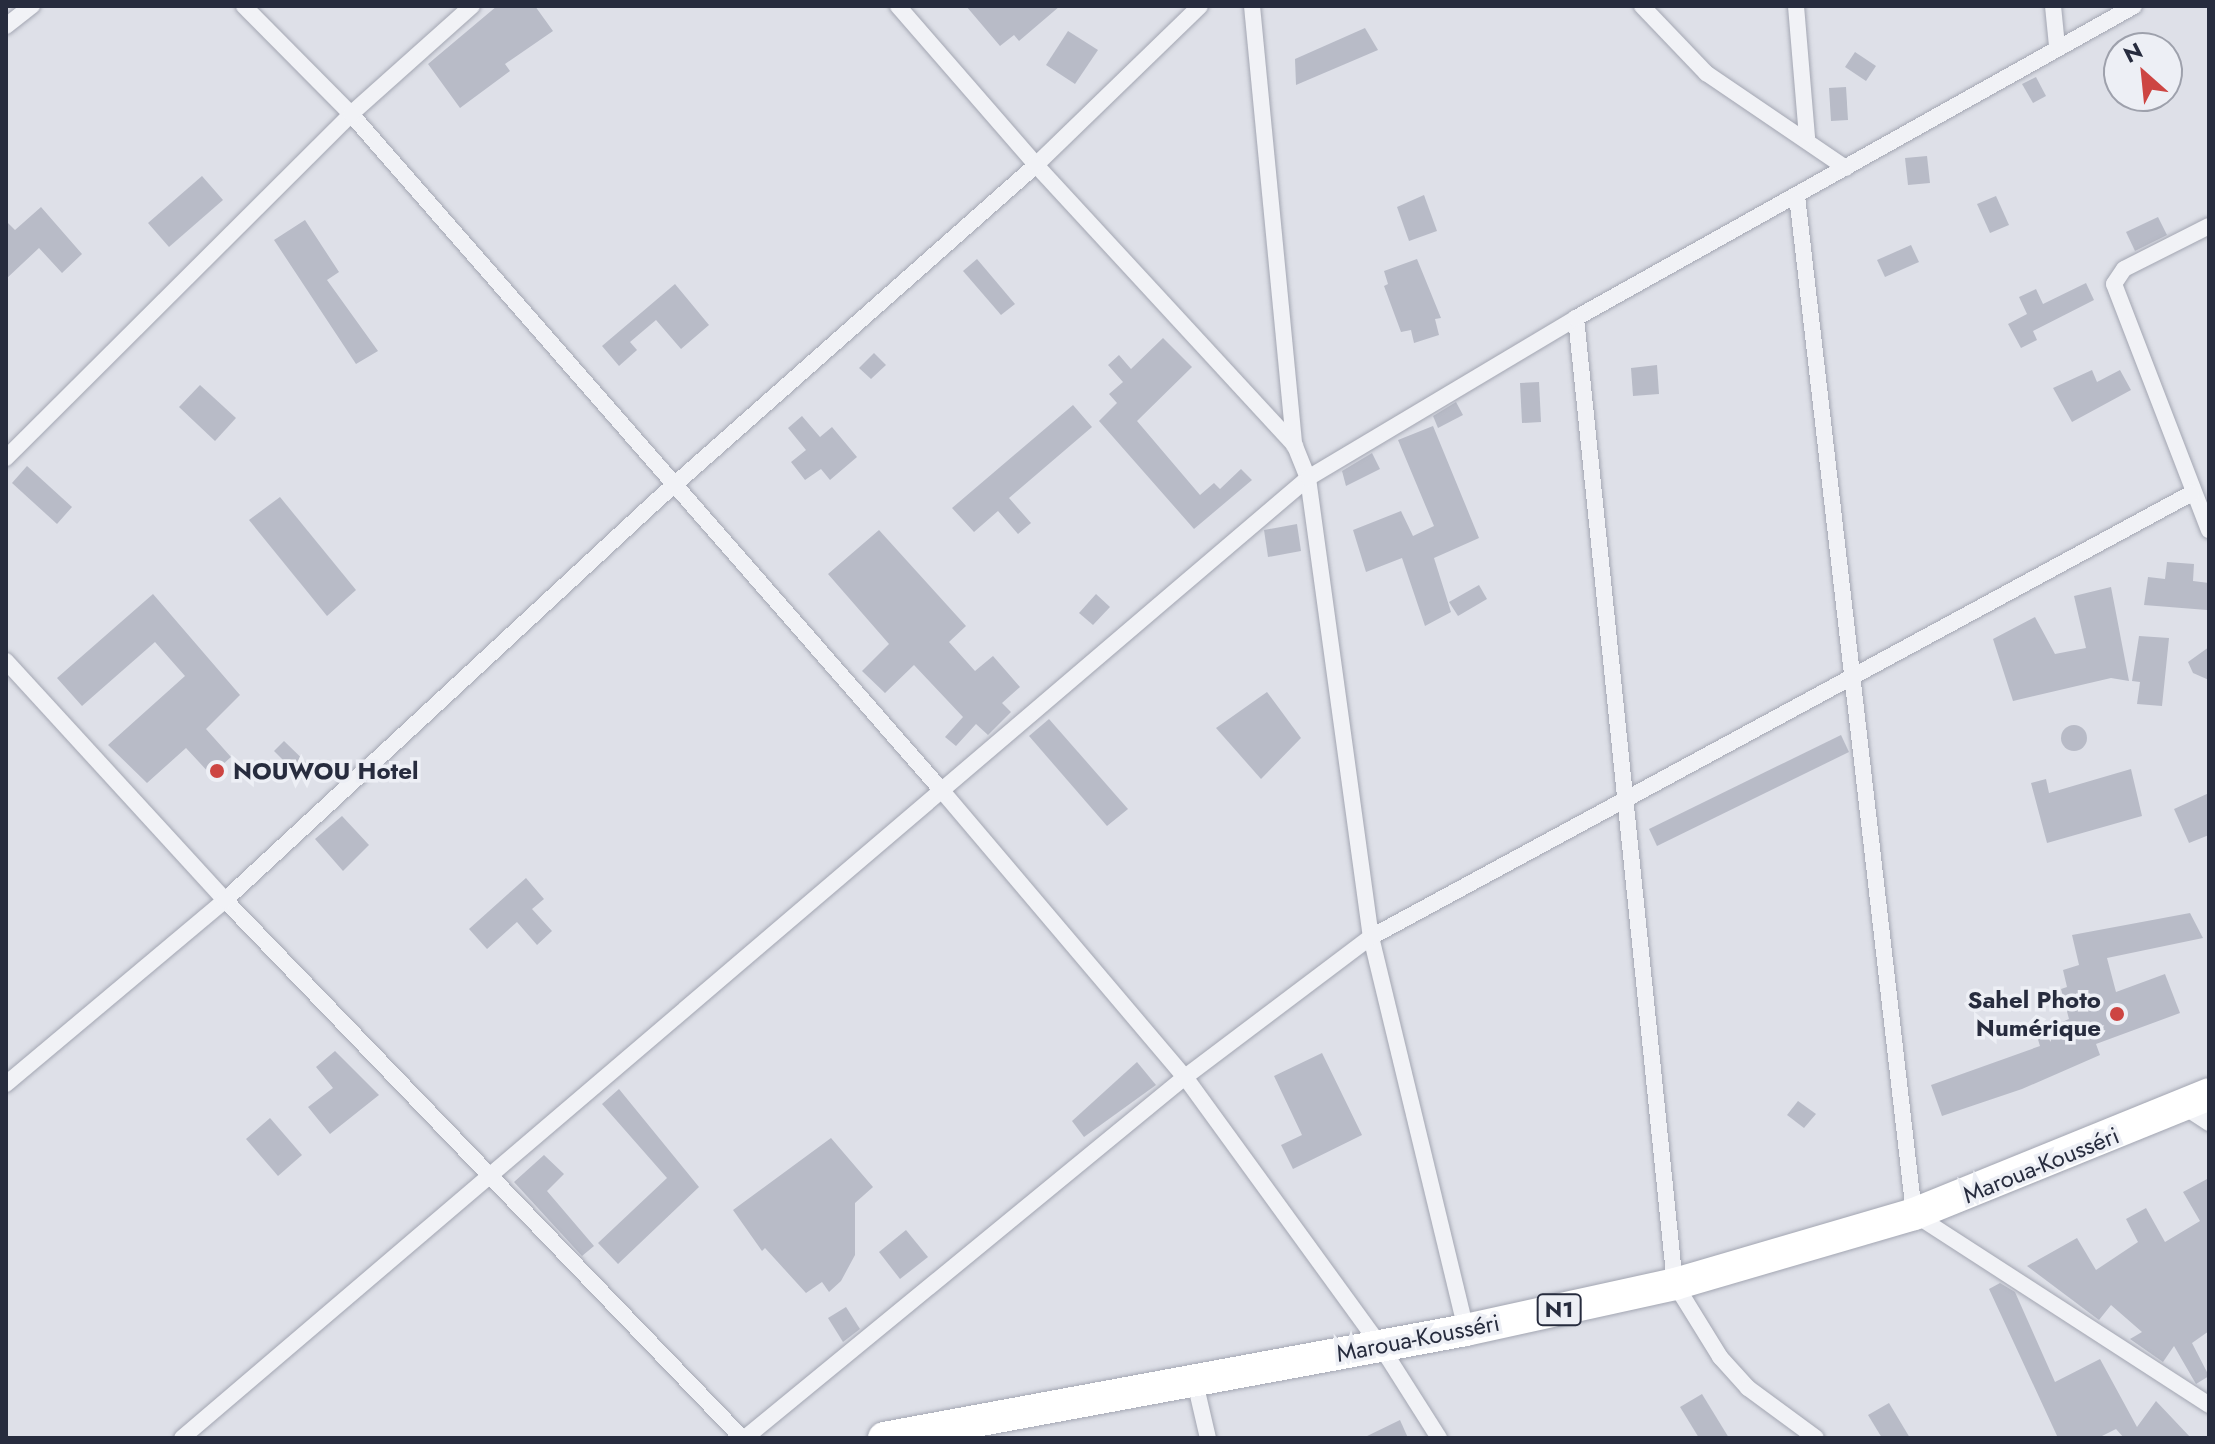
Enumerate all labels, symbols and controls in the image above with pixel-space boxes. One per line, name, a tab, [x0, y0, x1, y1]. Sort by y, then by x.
north arrow	[2103, 32, 2183, 112]
text: N	[2118, 34, 2148, 71]
place label: NOUWOU Hotel	[233, 757, 418, 785]
marker: NOUWOU Hotel	[208, 762, 226, 780]
place label: Sahel Photo Numérique	[1967, 986, 2101, 1042]
marker: Sahel Photo Numérique	[2108, 1005, 2126, 1023]
street label: Maroua-Kousséri	[1959, 1121, 2123, 1209]
road number: N1	[1535, 1292, 1583, 1328]
street label: Maroua-Kousséri	[1334, 1308, 1502, 1368]

